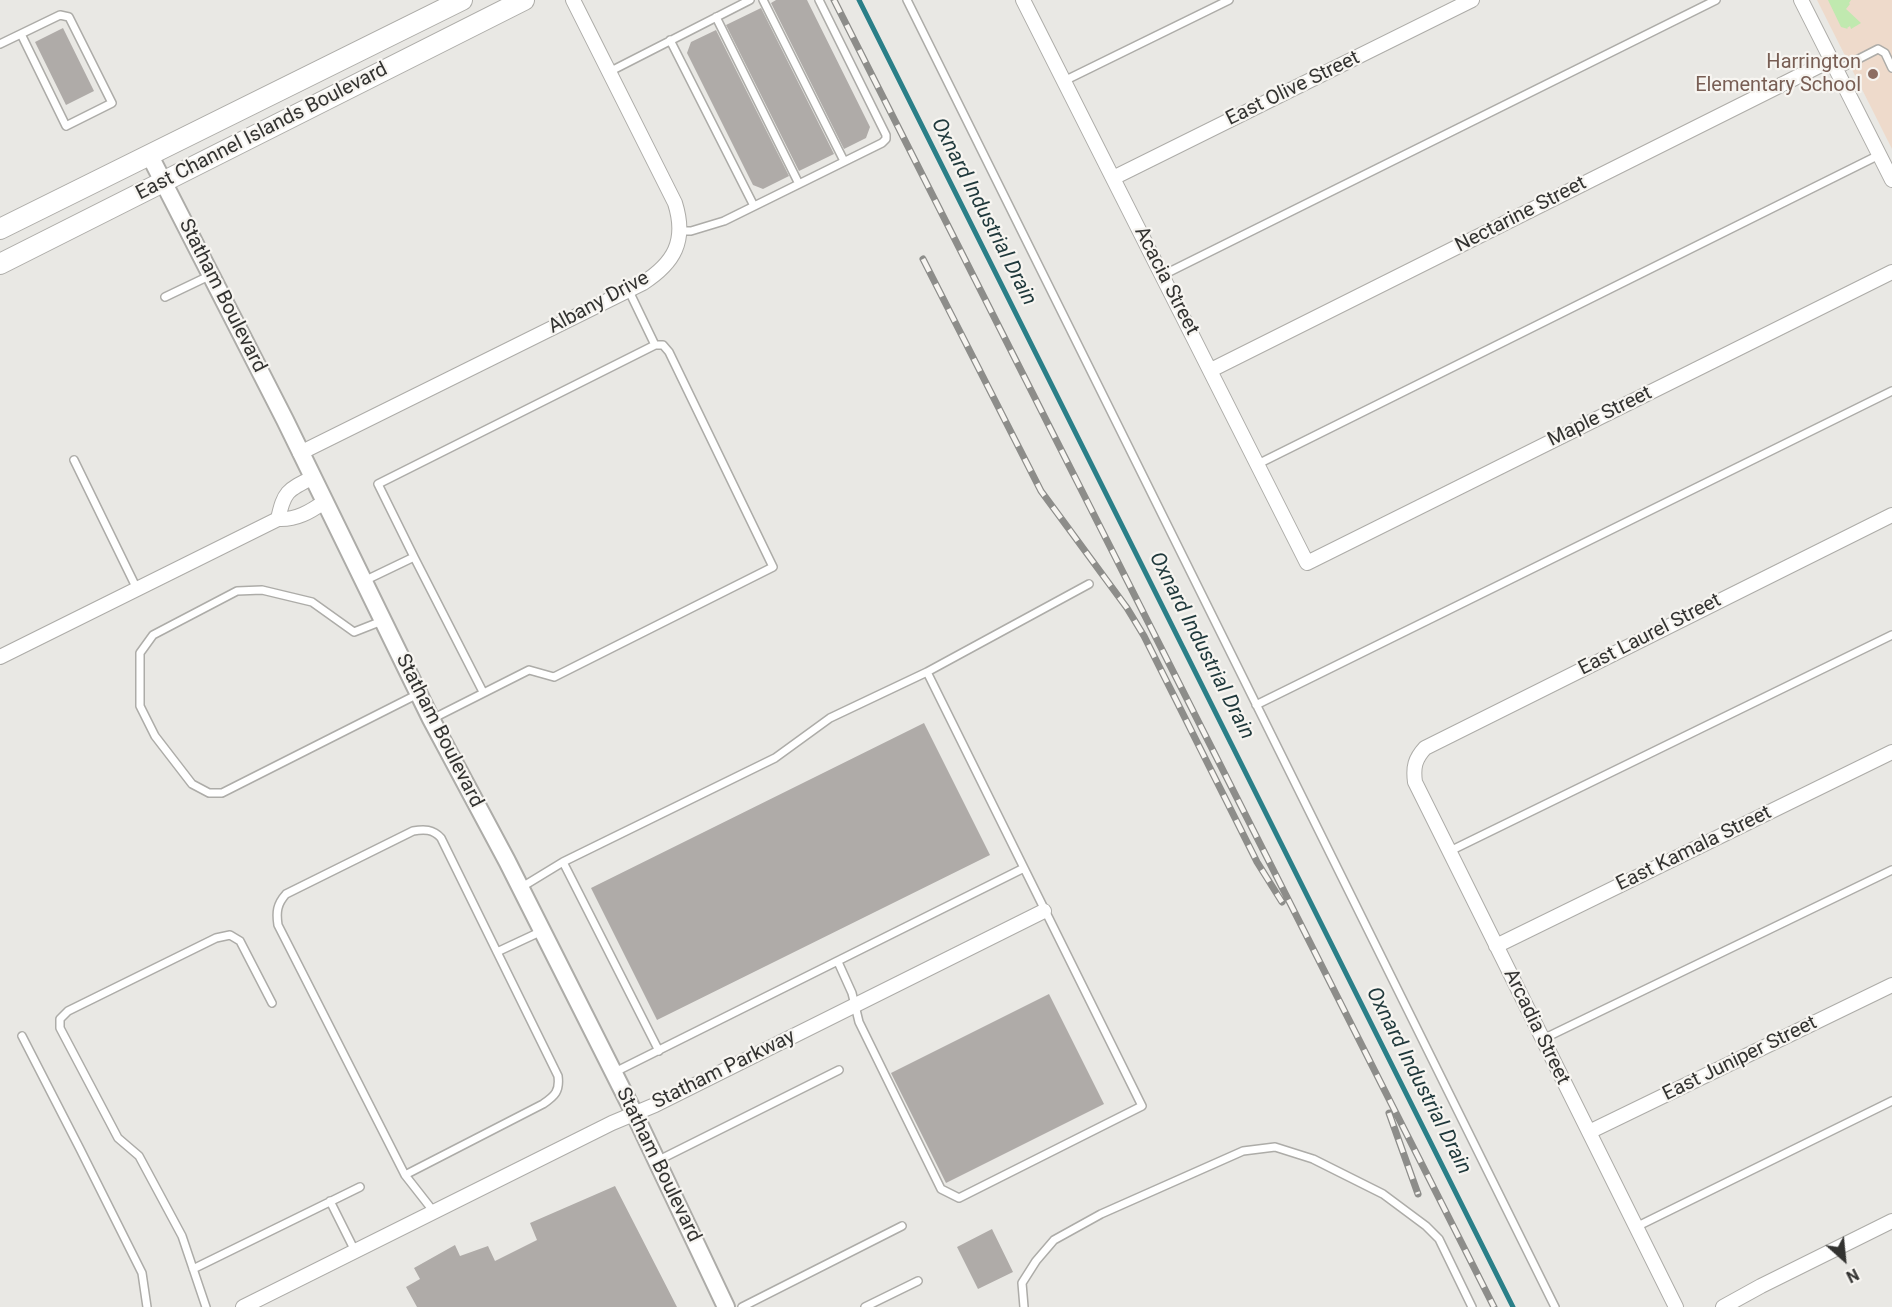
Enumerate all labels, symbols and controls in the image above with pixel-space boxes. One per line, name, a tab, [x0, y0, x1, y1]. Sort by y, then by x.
street label: East Olive Street	[1222, 46, 1364, 132]
place label: Harrington Elementary School	[1695, 51, 1861, 98]
street label: East Channel Islands Boulevard	[132, 58, 392, 206]
marker: Harrington Elementary School	[1866, 67, 1880, 81]
water label: Oxnard Industrial Drain	[925, 114, 1041, 310]
street label: Nectarine Street	[1451, 172, 1591, 258]
street label: Statham Boulevard	[173, 215, 271, 377]
street label: Acacia Street	[1128, 223, 1204, 339]
street label: Albany Drive	[545, 266, 653, 340]
street label: Maple Street	[1544, 381, 1656, 453]
water label: Oxnard Industrial Drain	[1143, 548, 1259, 744]
street label: East Laurel Street	[1575, 589, 1725, 681]
street label: Statham Boulevard	[390, 650, 488, 812]
street label: East Kamala Street	[1613, 801, 1775, 897]
street label: Arcadia Street	[1498, 965, 1574, 1089]
water label: Oxnard Industrial Drain	[1360, 983, 1476, 1179]
street label: East Juniper Street	[1659, 1011, 1821, 1107]
street label: Statham Parkway	[649, 1025, 799, 1115]
street label: Statham Boulevard	[610, 1084, 706, 1246]
north arrow	[1814, 1229, 1874, 1289]
text: N	[1843, 1264, 1862, 1287]

